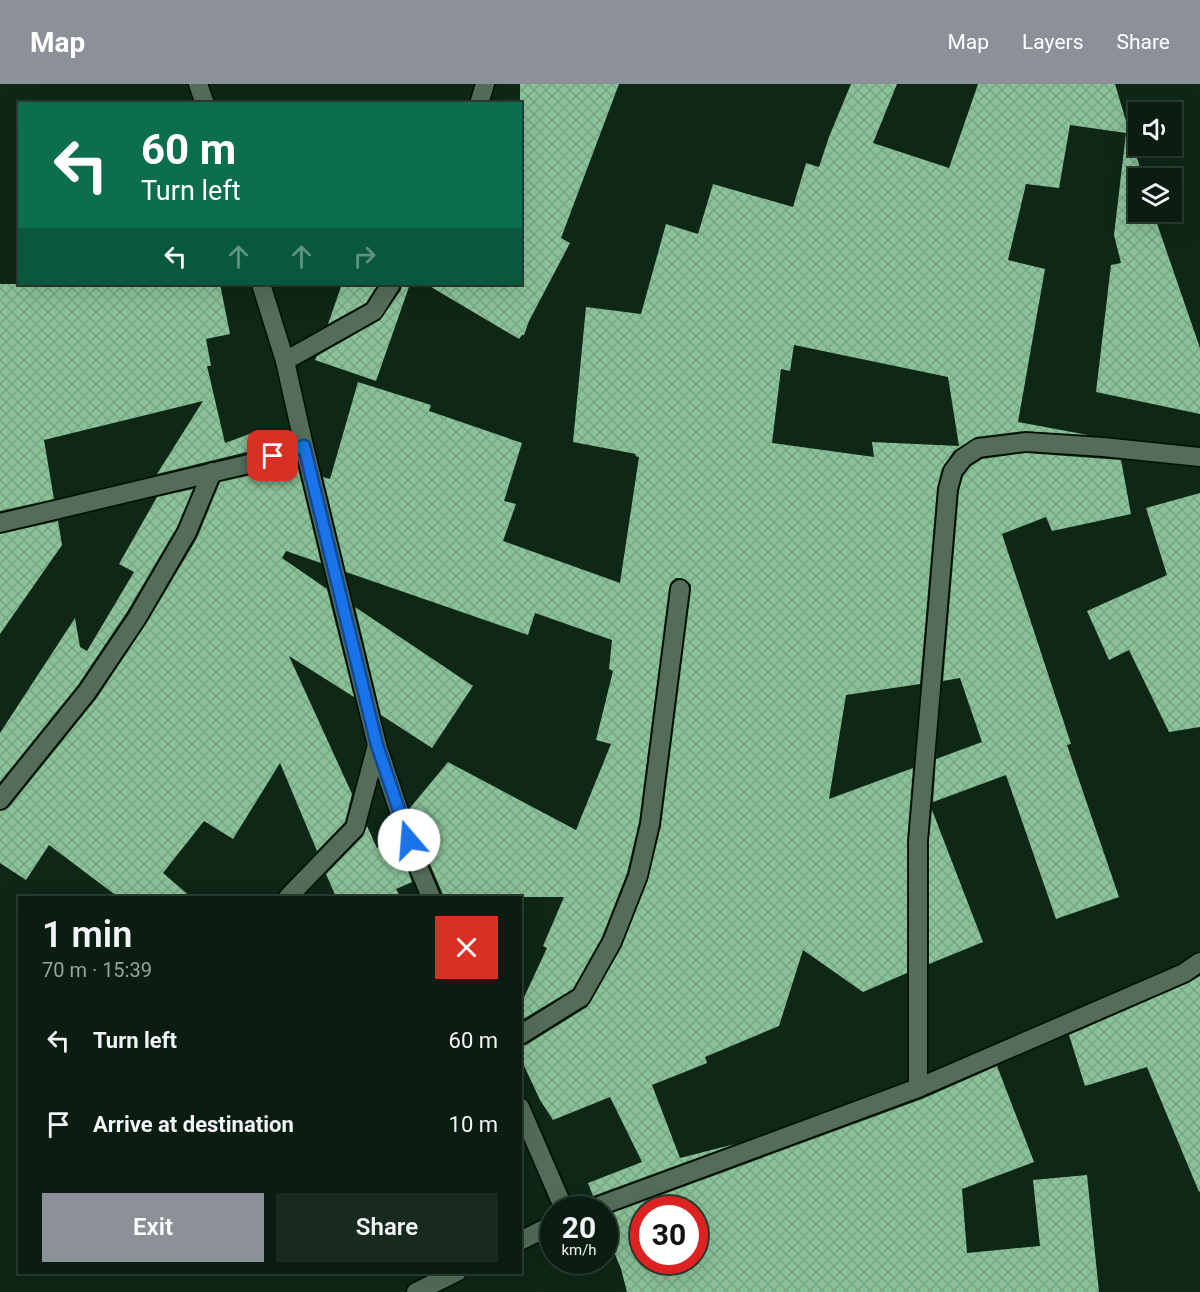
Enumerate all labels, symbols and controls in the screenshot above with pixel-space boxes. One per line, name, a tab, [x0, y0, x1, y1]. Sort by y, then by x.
text: Map	[30, 26, 85, 59]
text: Map	[947, 30, 989, 54]
text: Layers	[1022, 30, 1083, 54]
text: Share	[1116, 30, 1170, 54]
map controls	[1128, 102, 1182, 222]
button: sound	[1128, 102, 1182, 156]
text: 60 m	[141, 125, 236, 174]
icon: left	[42, 126, 120, 204]
button: layers	[1128, 168, 1182, 222]
text: Turn left	[141, 175, 241, 207]
icon: left	[159, 240, 192, 273]
icon: ahead	[222, 240, 255, 273]
icon: ahead	[285, 240, 318, 273]
icon: right	[348, 240, 381, 273]
pin	[247, 430, 298, 481]
icon: arrive	[256, 439, 289, 472]
position arrow	[377, 808, 441, 872]
text: 1 min	[42, 914, 132, 956]
button: close	[435, 916, 498, 979]
text: 70 m · 15:39	[42, 958, 152, 982]
icon: left	[42, 1024, 75, 1057]
text: Turn left	[93, 1028, 177, 1053]
text: 60 m	[449, 1028, 498, 1053]
icon: arrive	[42, 1108, 75, 1141]
text: Arrive at destination	[93, 1112, 294, 1137]
text: 10 m	[449, 1112, 498, 1137]
button: Exit	[42, 1193, 264, 1262]
button: Share	[276, 1193, 498, 1262]
speed limit sign: 30	[630, 1196, 708, 1274]
text: 20	[562, 1210, 596, 1245]
text: km/h	[561, 1241, 597, 1259]

